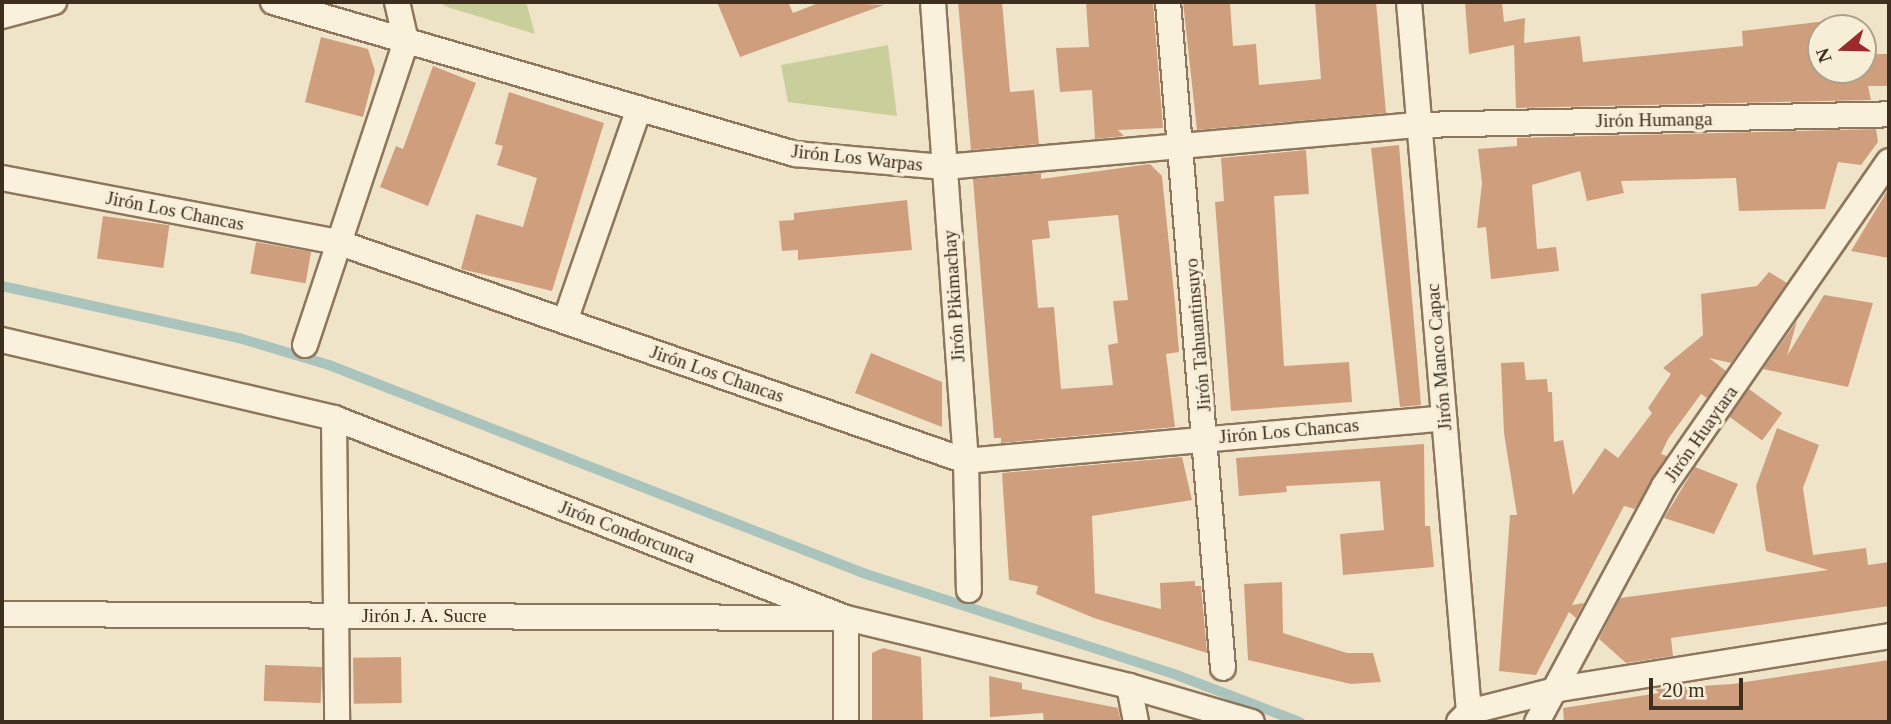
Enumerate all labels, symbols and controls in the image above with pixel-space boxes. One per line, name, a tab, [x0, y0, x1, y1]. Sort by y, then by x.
north arrow	[1807, 14, 1877, 84]
text: N	[1811, 45, 1836, 65]
street label: Jirón Humanga	[1596, 108, 1712, 132]
street label: Jirón Los Warpas	[790, 140, 924, 176]
street label: Jirón Los Chancas	[104, 186, 246, 236]
street label: Jirón Pikimachay	[938, 229, 970, 363]
street label: Jirón Tahuantinsuyo	[1180, 257, 1216, 413]
street label: Jirón Manco Capac	[1421, 282, 1457, 432]
street label: Jirón Los Chancas	[647, 340, 787, 408]
street label: Jirón Huaytara	[1659, 381, 1743, 487]
street label: Jirón Los Chancas	[1218, 414, 1360, 448]
street label: Jirón Condorcunca	[556, 496, 698, 568]
street label: Jirón J. A. Sucre	[361, 605, 487, 627]
scale bar	[1653, 664, 1748, 708]
text: 20 m	[1662, 678, 1705, 702]

